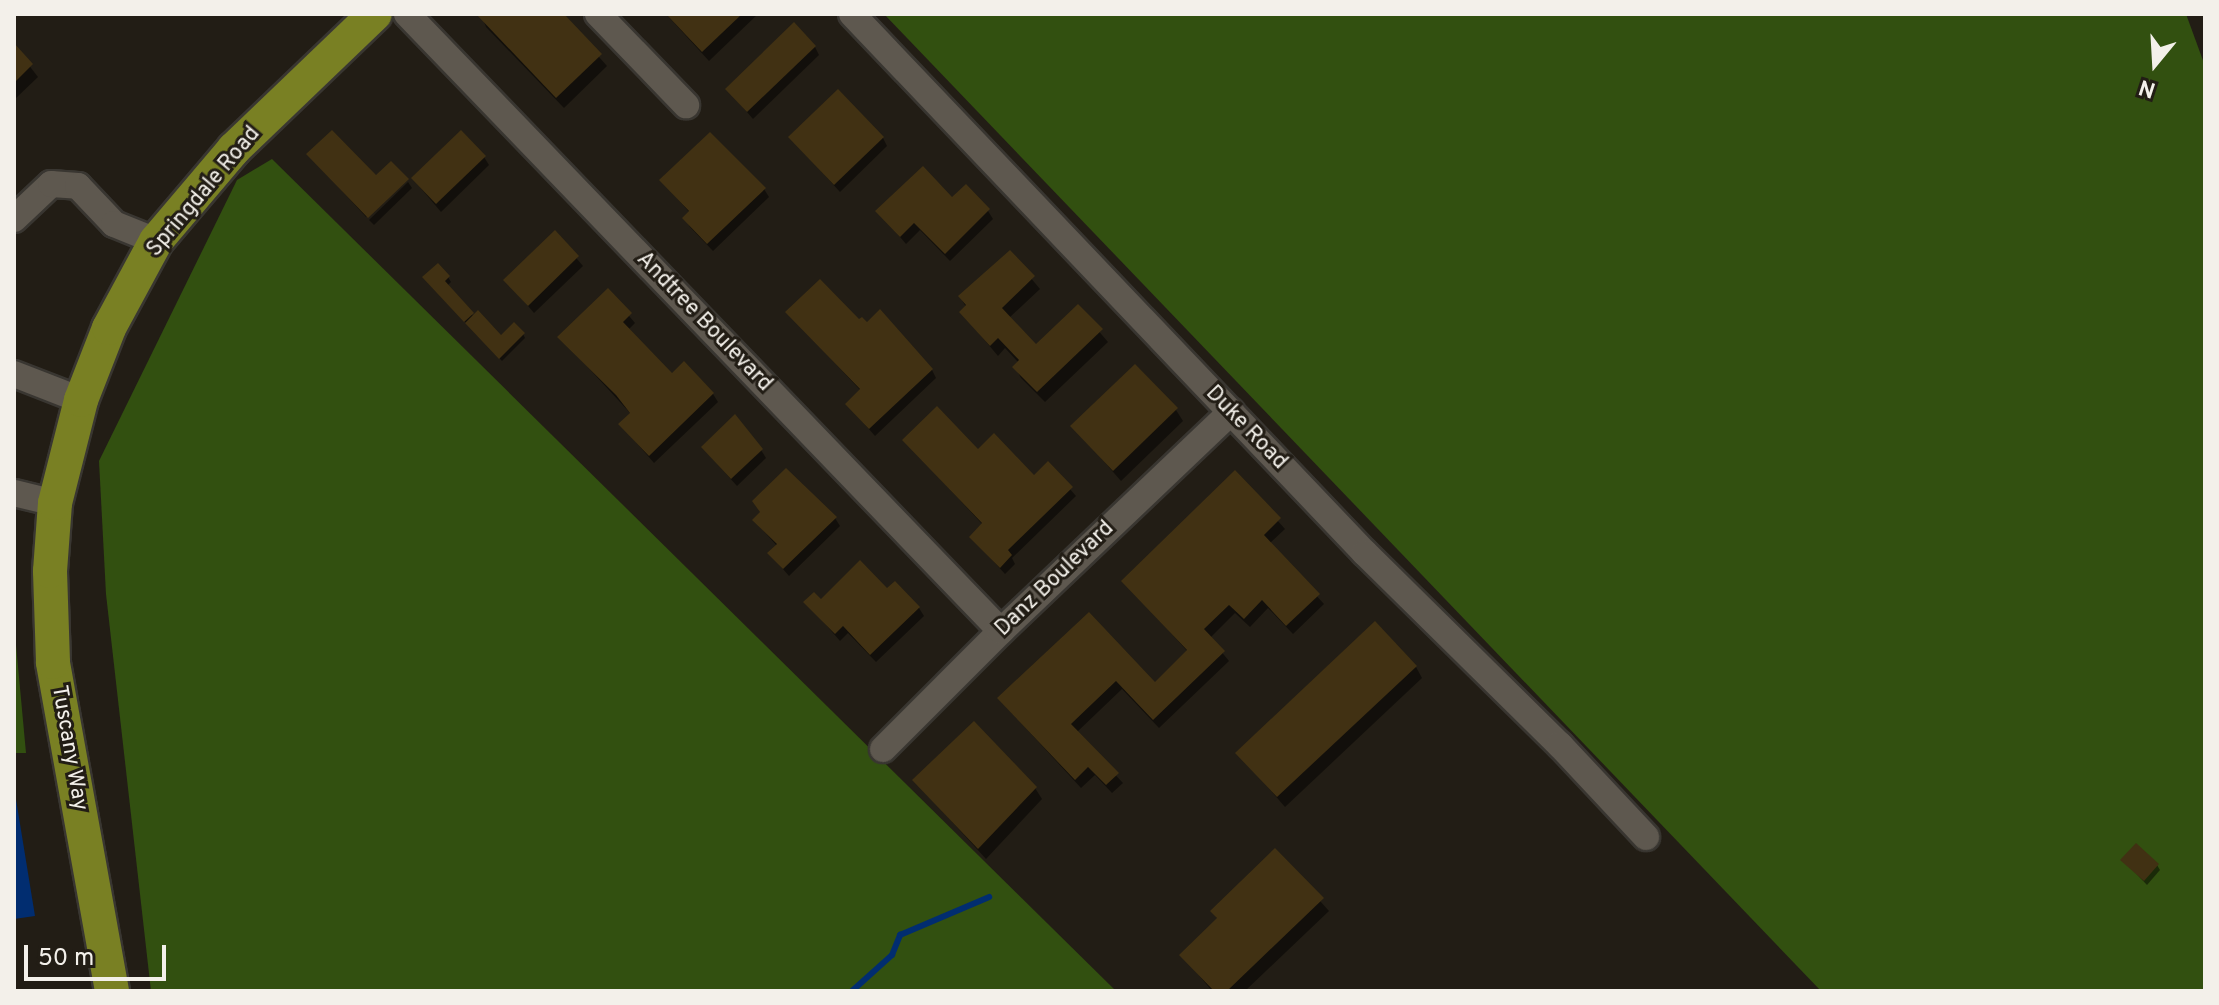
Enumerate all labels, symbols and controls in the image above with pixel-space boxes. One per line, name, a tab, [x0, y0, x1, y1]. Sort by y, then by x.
north arrow	[2115, 24, 2195, 104]
text: N	[2136, 72, 2159, 103]
street label: Springdale Road	[142, 121, 266, 263]
street label: Andtree Boulevard	[631, 247, 777, 397]
street label: Duke Road	[1200, 381, 1292, 475]
street label: Danz Boulevard	[990, 516, 1120, 642]
street label: Tuscany Way	[45, 683, 93, 813]
scale bar	[28, 929, 170, 979]
text: 50 m	[38, 944, 94, 974]

